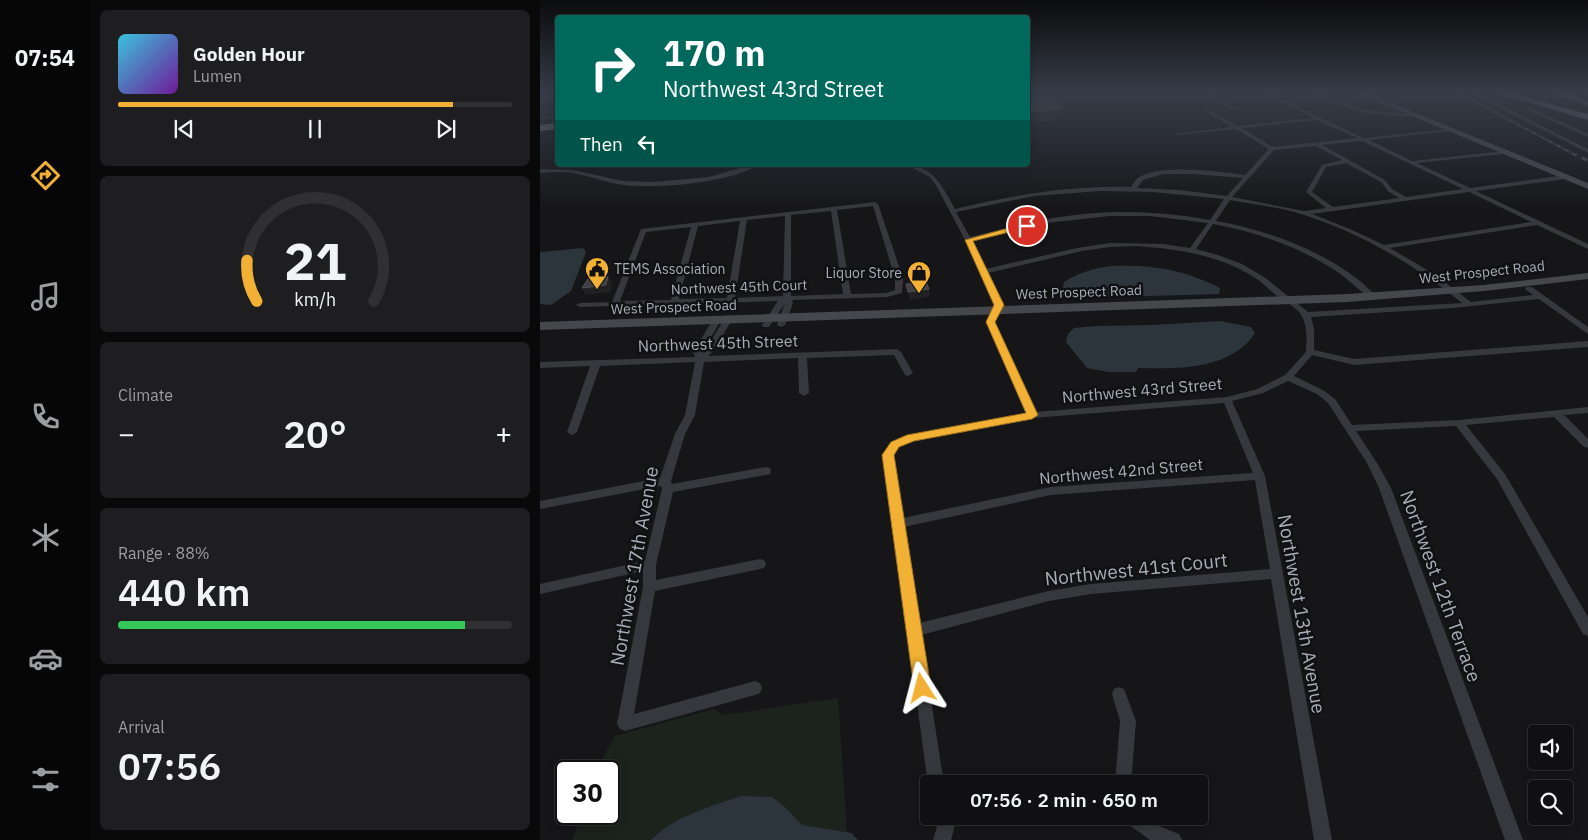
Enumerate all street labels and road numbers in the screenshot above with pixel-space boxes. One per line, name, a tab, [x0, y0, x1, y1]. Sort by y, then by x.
street label: West Prospect Road	[1418, 256, 1546, 288]
street label: Northwest 45th Court	[670, 276, 808, 298]
street label: West Prospect Road	[1016, 281, 1142, 303]
street label: West Prospect Road	[611, 296, 737, 318]
street label: Northwest 45th Street	[637, 330, 799, 356]
street label: Northwest 43rd Street	[1061, 373, 1223, 407]
street label: Northwest 42nd Street	[1038, 454, 1204, 488]
street label: Northwest 17th Avenue	[605, 465, 663, 667]
street label: Northwest 12th Terrace	[1395, 487, 1487, 685]
street label: Northwest 13th Avenue	[1273, 513, 1331, 715]
street label: Northwest 41st Court	[1043, 547, 1229, 591]

